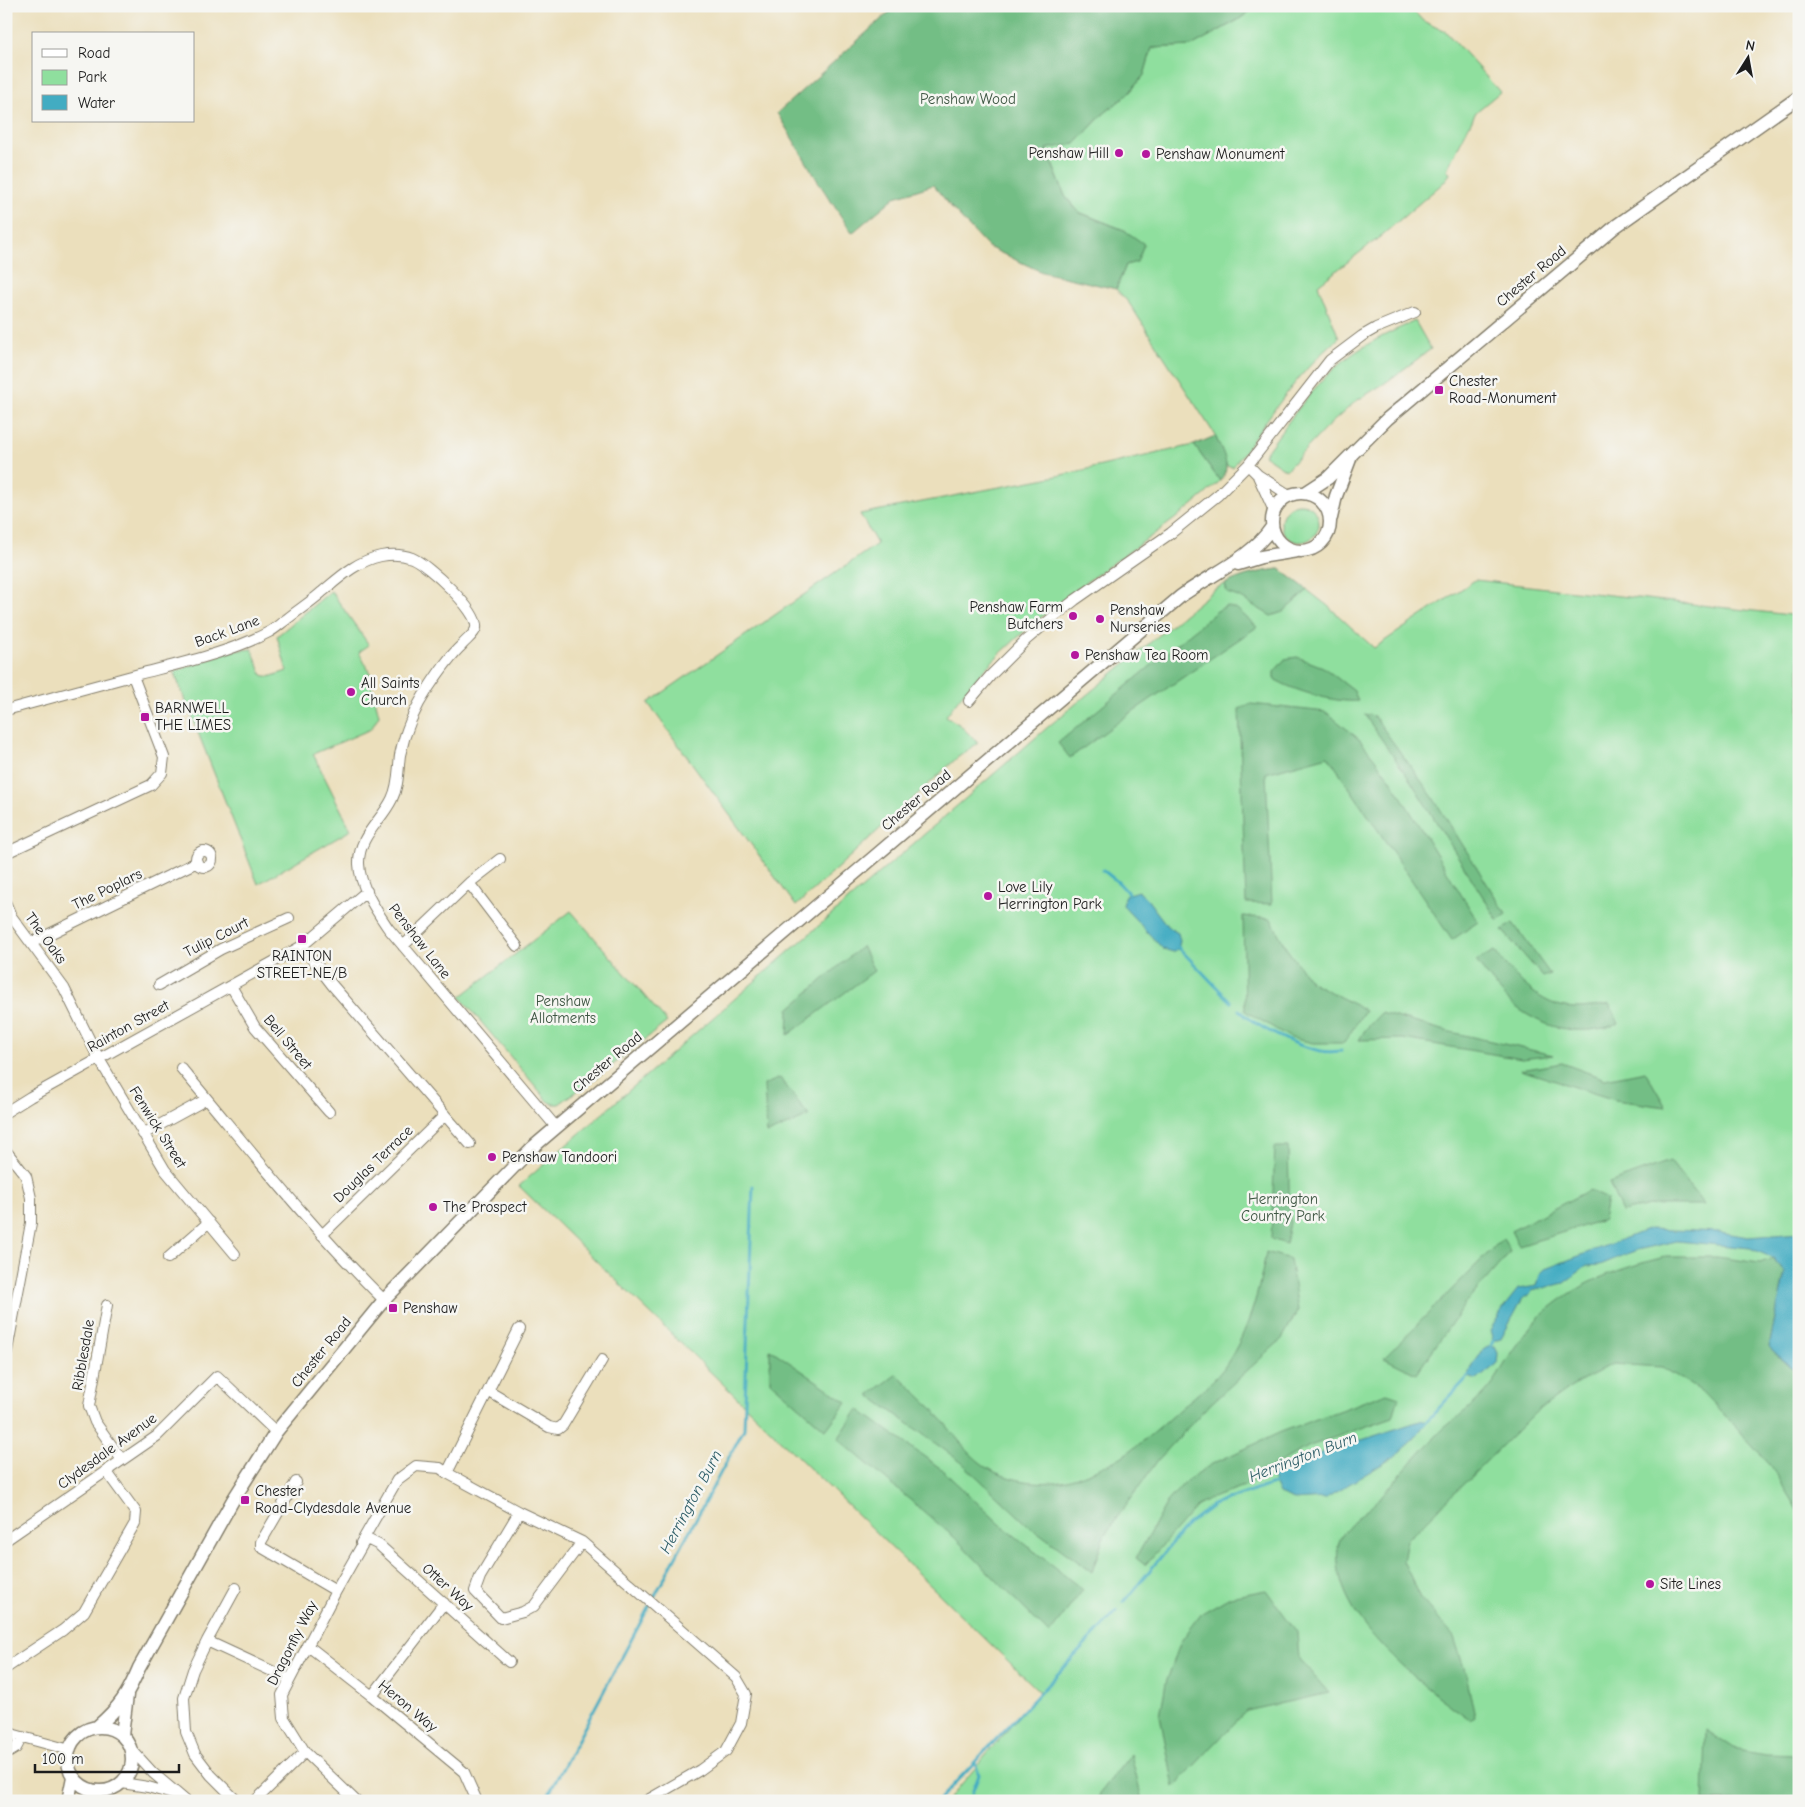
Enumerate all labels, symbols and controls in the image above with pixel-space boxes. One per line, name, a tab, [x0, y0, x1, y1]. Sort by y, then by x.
legend	[32, 32, 195, 122]
north arrow	[1722, 32, 1772, 82]
text: N	[1744, 37, 1756, 55]
text: Road	[78, 44, 110, 62]
text: Park	[78, 68, 107, 86]
park label: Penshaw Wood	[920, 90, 1016, 108]
text: Water	[78, 94, 115, 112]
place label: Penshaw Hill	[1029, 144, 1109, 162]
place label: Penshaw Monument	[1156, 145, 1285, 163]
marker: Penshaw Hill	[1113, 147, 1125, 159]
marker: Penshaw Monument	[1140, 148, 1152, 160]
street label: Chester Road	[1492, 242, 1570, 310]
place label: Chester Road-Monument	[1449, 372, 1557, 407]
marker: Chester Road-Monument	[1433, 384, 1445, 396]
place label: Penshaw Farm Butchers	[970, 598, 1063, 633]
place label: Penshaw Nurseries	[1110, 601, 1170, 636]
marker: Penshaw Farm Butchers	[1067, 610, 1079, 622]
street label: Back Lane	[192, 611, 262, 651]
marker: Penshaw Nurseries	[1094, 613, 1106, 625]
place label: Penshaw Tea Room	[1085, 646, 1209, 664]
marker: Penshaw Tea Room	[1069, 649, 1081, 661]
place label: All Saints Church	[361, 674, 420, 709]
marker: All Saints Church	[345, 686, 357, 698]
place label: BARNWELL THE LIMES	[155, 699, 231, 734]
marker: BARNWELL THE LIMES	[139, 711, 151, 723]
street label: Chester Road	[877, 766, 955, 834]
street label: The Poplars	[69, 864, 145, 914]
place label: Love Lily Herrington Park	[998, 878, 1102, 913]
marker: Love Lily Herrington Park	[982, 890, 994, 902]
street label: Penshaw Lane	[385, 900, 455, 983]
street label: The Oaks	[21, 909, 71, 967]
street label: Tulip Court	[181, 913, 252, 961]
marker: RAINTON STREET-NE/B	[296, 933, 308, 945]
place label: RAINTON STREET-NE/B	[257, 947, 347, 982]
park label: Penshaw Allotments	[530, 992, 596, 1027]
street label: Rainton Street	[84, 996, 173, 1056]
street label: Bell Street	[260, 1011, 317, 1074]
street label: Chester Road	[568, 1028, 646, 1096]
street label: Fenwick Street	[126, 1083, 191, 1172]
street label: Douglas Terrace	[330, 1121, 417, 1206]
place label: Penshaw Tandoori	[502, 1148, 617, 1166]
marker: Penshaw Tandoori	[486, 1151, 498, 1163]
park label: Herrington Country Park	[1241, 1190, 1326, 1225]
place label: The Prospect	[443, 1198, 527, 1216]
marker: The Prospect	[427, 1201, 439, 1213]
place label: Penshaw	[403, 1299, 458, 1317]
marker: Penshaw	[387, 1302, 399, 1314]
street label: Chester Road	[287, 1313, 355, 1391]
street label: Ribblesdale	[68, 1318, 98, 1392]
street label: Clydesdale Avenue	[54, 1409, 160, 1493]
water label: Herrington Burn	[1246, 1428, 1360, 1486]
water label: Herrington Burn	[656, 1447, 726, 1557]
place label: Chester Road-Clydesdale Avenue	[255, 1482, 412, 1517]
marker: Chester Road-Clydesdale Avenue	[239, 1494, 251, 1506]
street label: Otter Way	[419, 1559, 478, 1615]
place label: Site Lines	[1660, 1575, 1721, 1593]
marker: Site Lines	[1644, 1578, 1656, 1590]
street label: Dragonfly Way	[263, 1597, 321, 1688]
street label: Heron Way	[375, 1676, 441, 1736]
scale bar	[35, 1742, 179, 1774]
text: 100 m	[42, 1750, 84, 1768]

